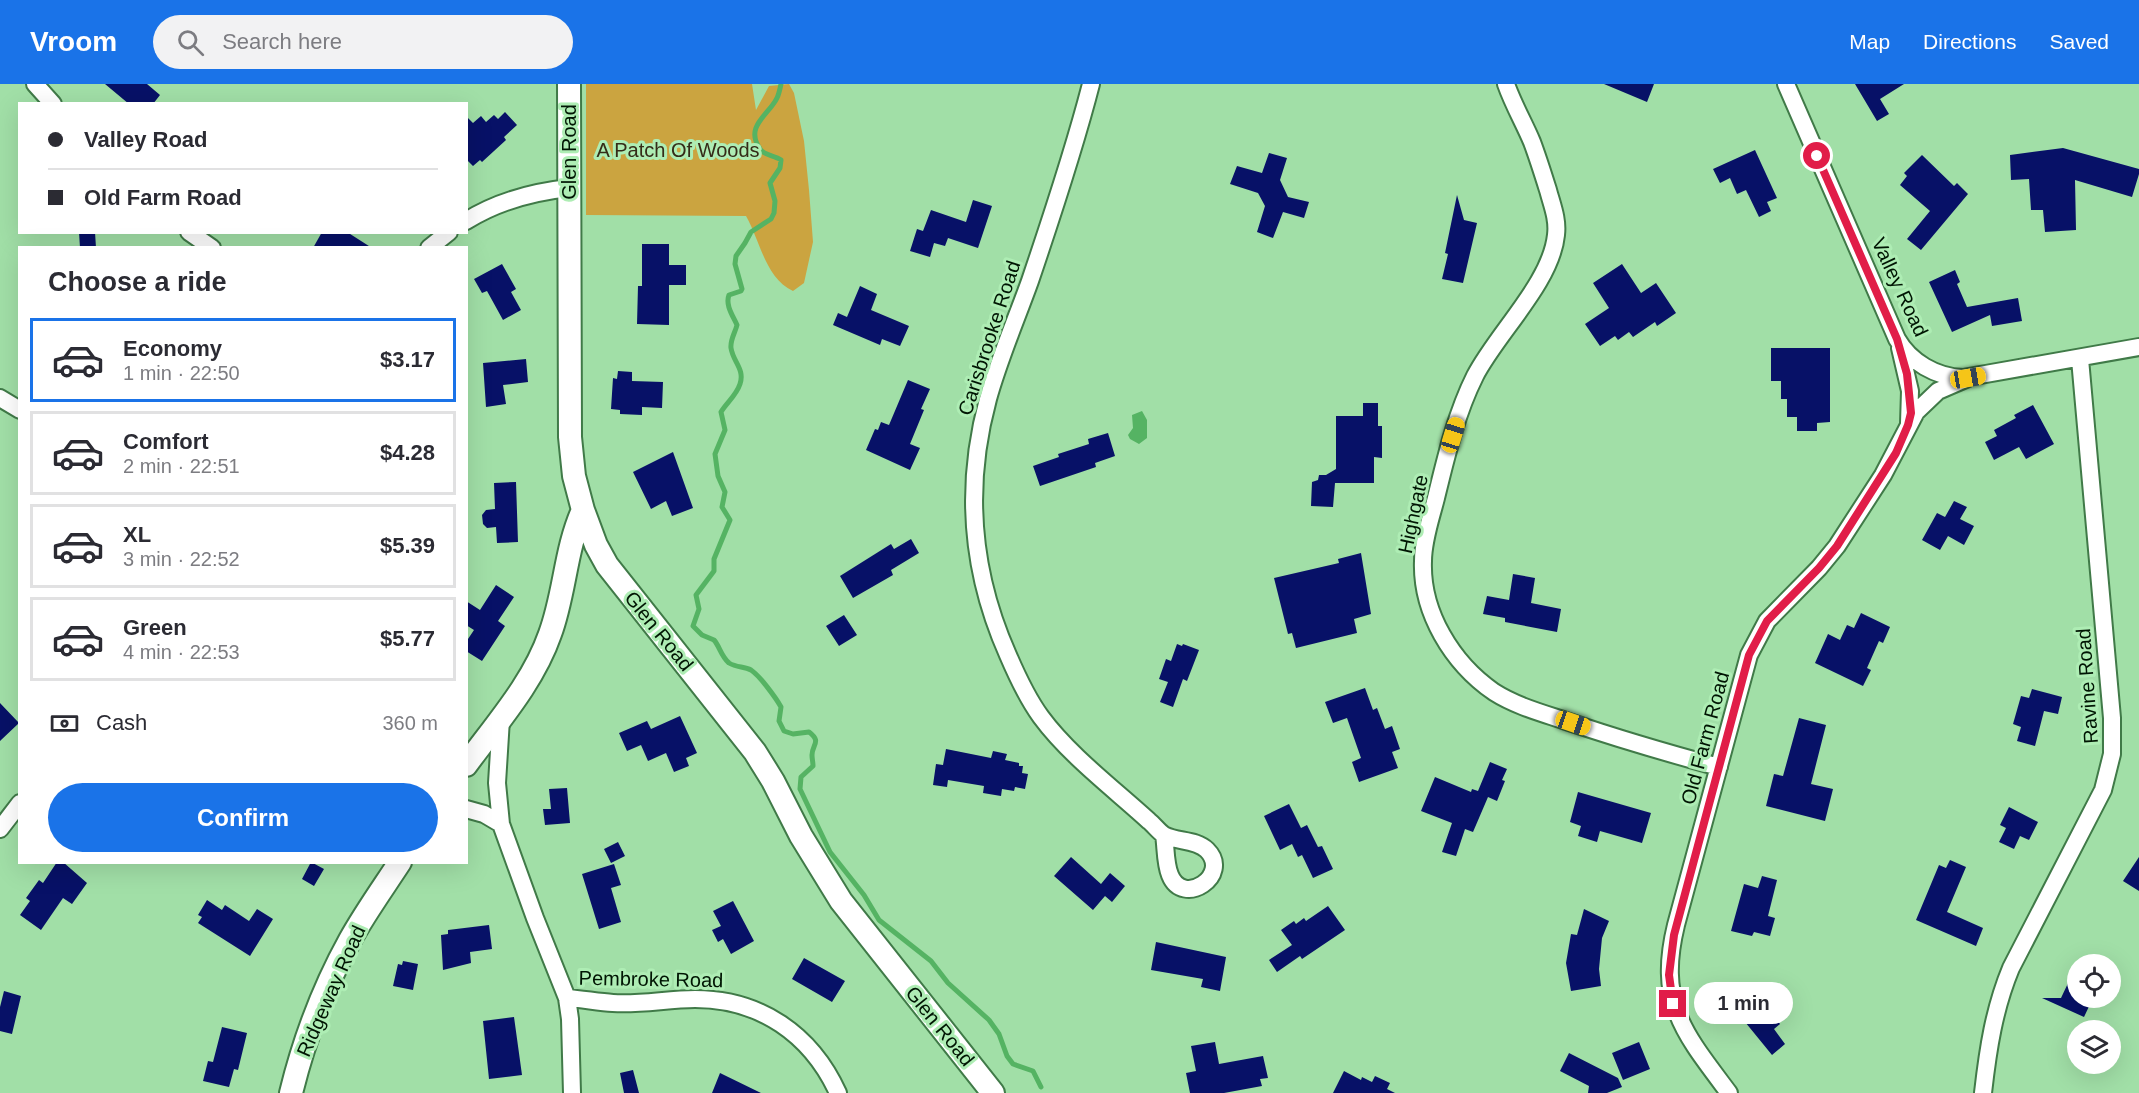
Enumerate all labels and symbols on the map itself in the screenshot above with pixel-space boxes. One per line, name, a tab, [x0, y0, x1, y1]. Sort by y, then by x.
street label: Glen Road	[558, 104, 580, 200]
park label: A Patch Of Woods	[596, 139, 760, 161]
route start	[1803, 142, 1830, 169]
street label: Valley Road	[1868, 234, 1932, 340]
street label: Carisbrooke Road	[954, 258, 1024, 418]
car	[1949, 366, 1987, 390]
car	[1439, 415, 1467, 455]
street label: Highgate	[1394, 473, 1432, 555]
street label: Glen Road	[620, 587, 698, 675]
street label: Ravine Road	[2072, 628, 2102, 744]
street label: Old Farm Road	[1677, 669, 1733, 807]
car	[1553, 709, 1593, 737]
street label: Ridgeway Road	[292, 922, 370, 1060]
street label: Pembroke Road	[579, 967, 723, 991]
street label: Glen Road	[901, 982, 979, 1070]
callout: 1 min	[1694, 983, 1793, 1025]
route end	[1659, 990, 1686, 1017]

